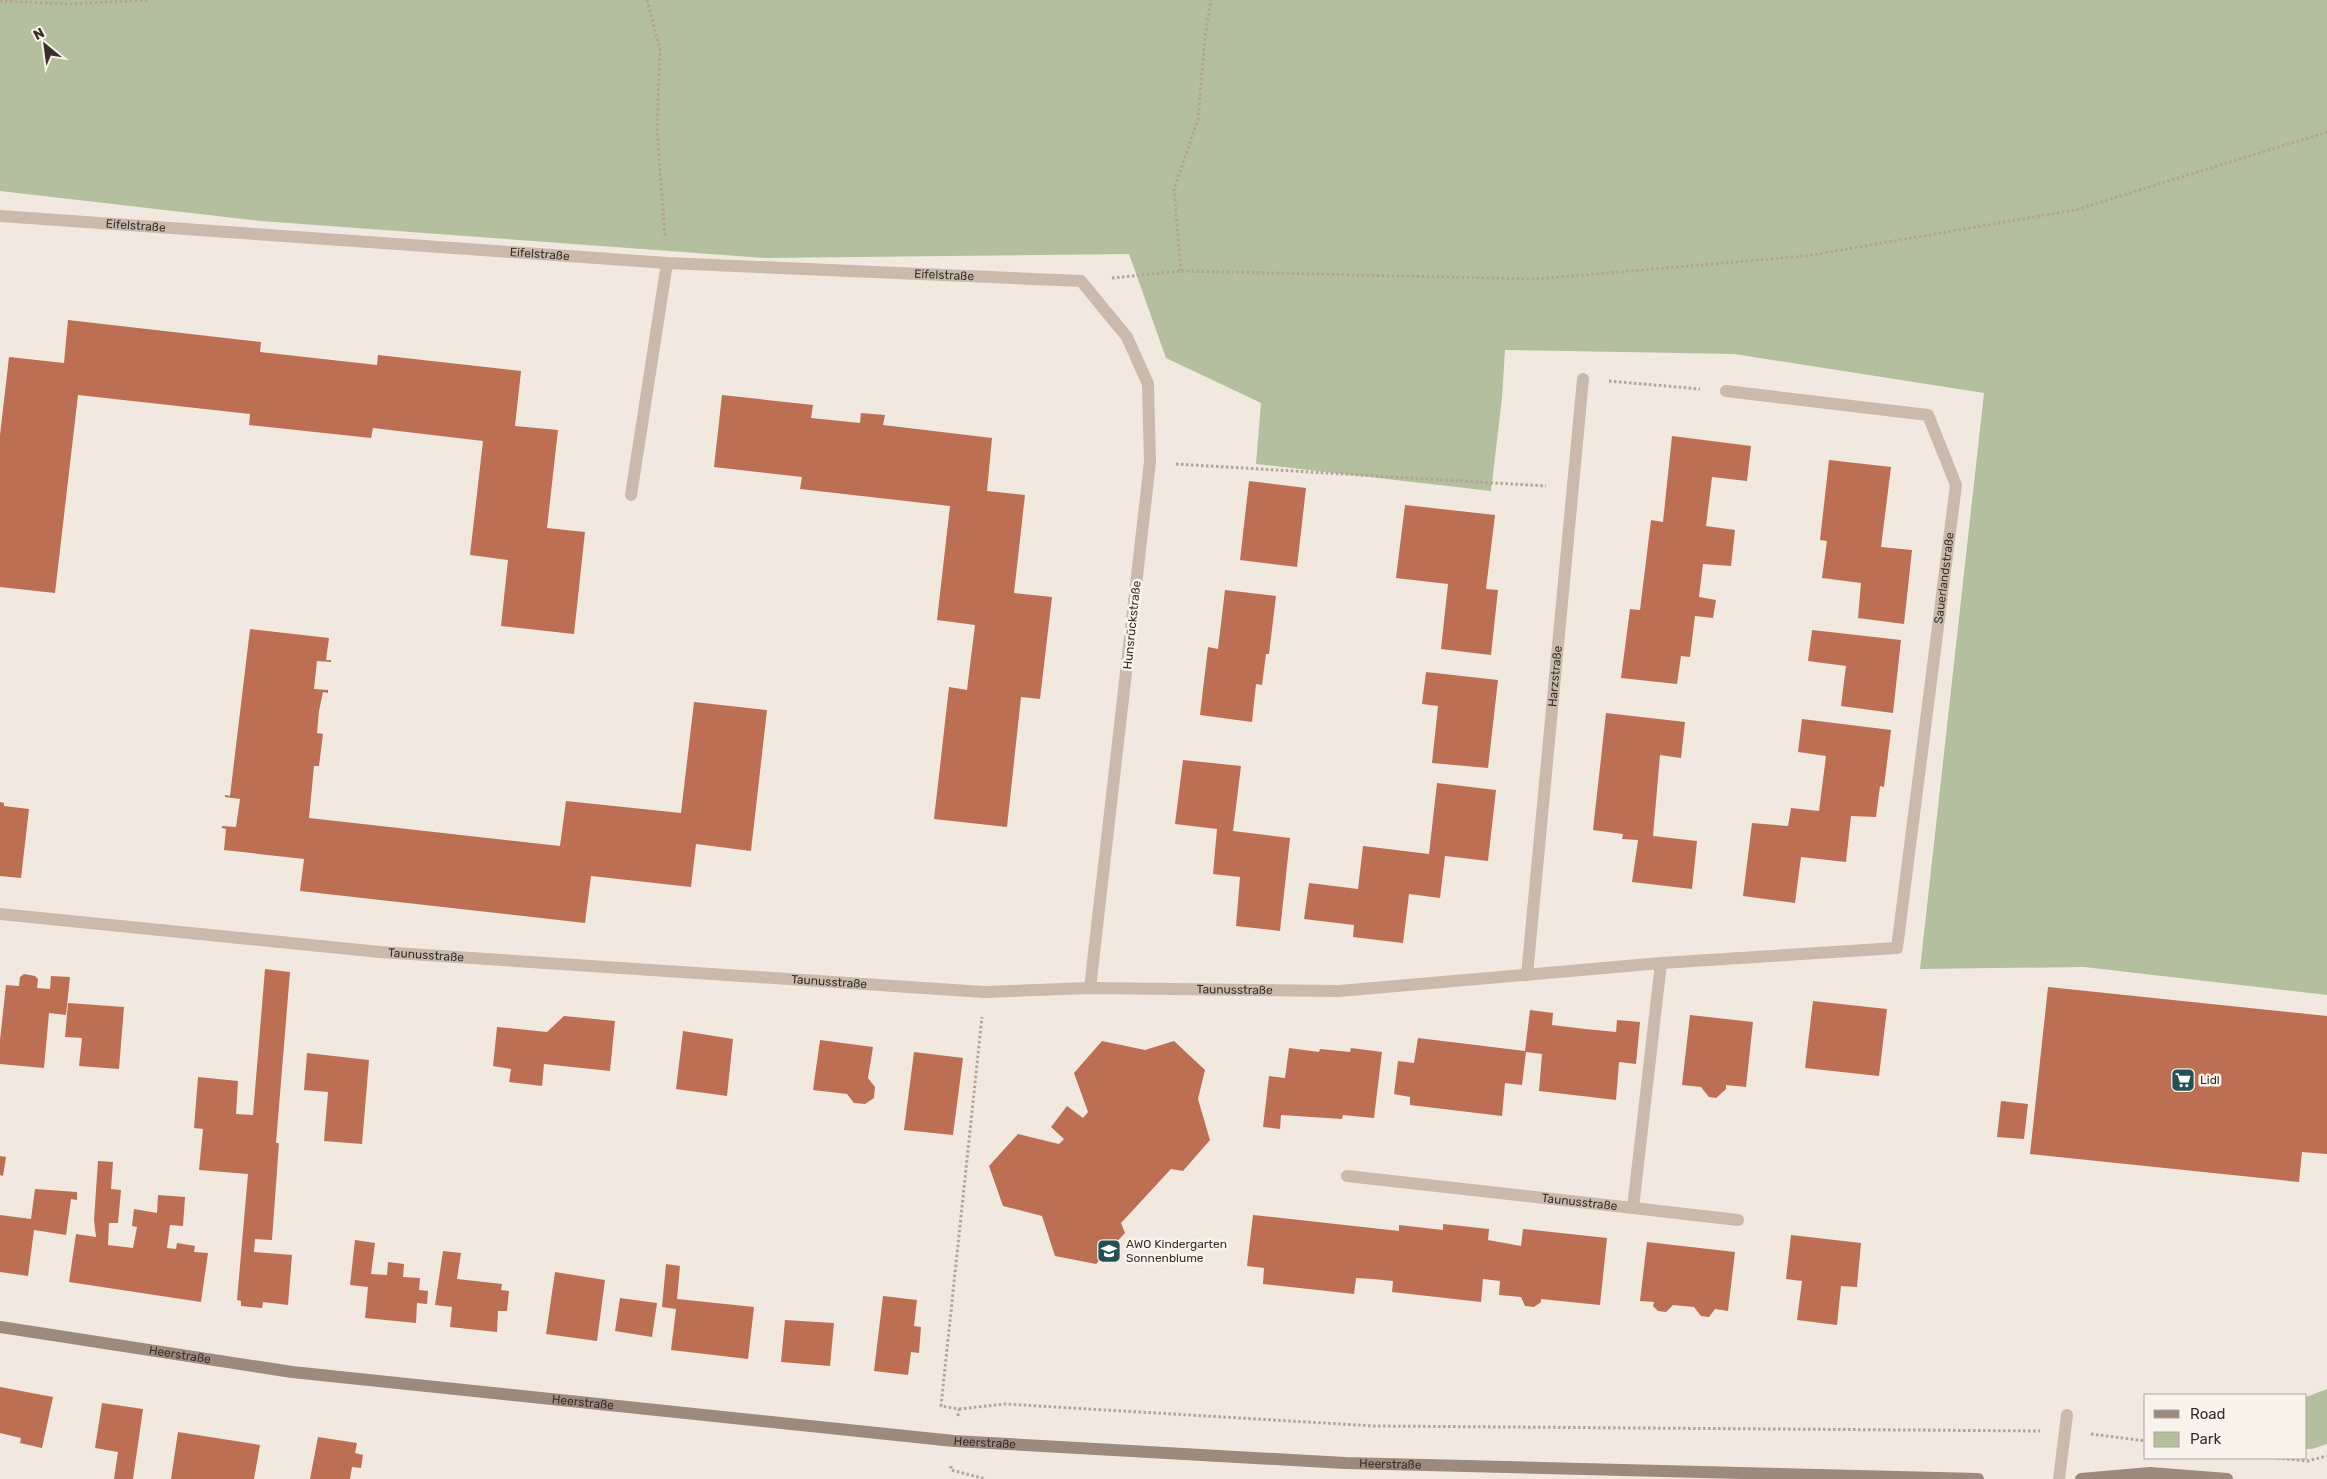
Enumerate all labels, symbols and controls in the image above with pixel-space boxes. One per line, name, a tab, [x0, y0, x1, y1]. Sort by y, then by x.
north arrow	[20, 20, 70, 70]
text: N	[30, 24, 47, 44]
street label: Eifelstraße	[105, 216, 166, 235]
street label: Eifelstraße	[509, 245, 570, 263]
street label: Eifelstraße	[914, 267, 975, 283]
street label: Sauerlandstraße	[1931, 531, 1957, 625]
street label: Hunsrückstraße	[1120, 580, 1144, 670]
street label: Harzstraße	[1545, 645, 1565, 708]
street label: Taunusstraße	[388, 946, 465, 965]
street label: Taunusstraße	[791, 972, 868, 991]
street label: Taunusstraße	[1197, 982, 1273, 997]
supermarket icon: Lidl	[2170, 1067, 2196, 1093]
place label: Lidl	[2200, 1073, 2220, 1087]
street label: Taunusstraße	[1541, 1191, 1618, 1213]
place label: AWO Kindergarten Sonnenblume	[1126, 1237, 1227, 1265]
school or university icon: AWO Kindergarten Sonnenblume	[1096, 1238, 1122, 1264]
street label: Heerstraße	[148, 1343, 212, 1366]
street label: Heerstraße	[551, 1392, 615, 1413]
legend	[2144, 1394, 2307, 1459]
text: Road	[2190, 1405, 2226, 1423]
text: Park	[2190, 1430, 2221, 1448]
street label: Heerstraße	[953, 1434, 1017, 1451]
street label: Heerstraße	[1359, 1456, 1422, 1472]

